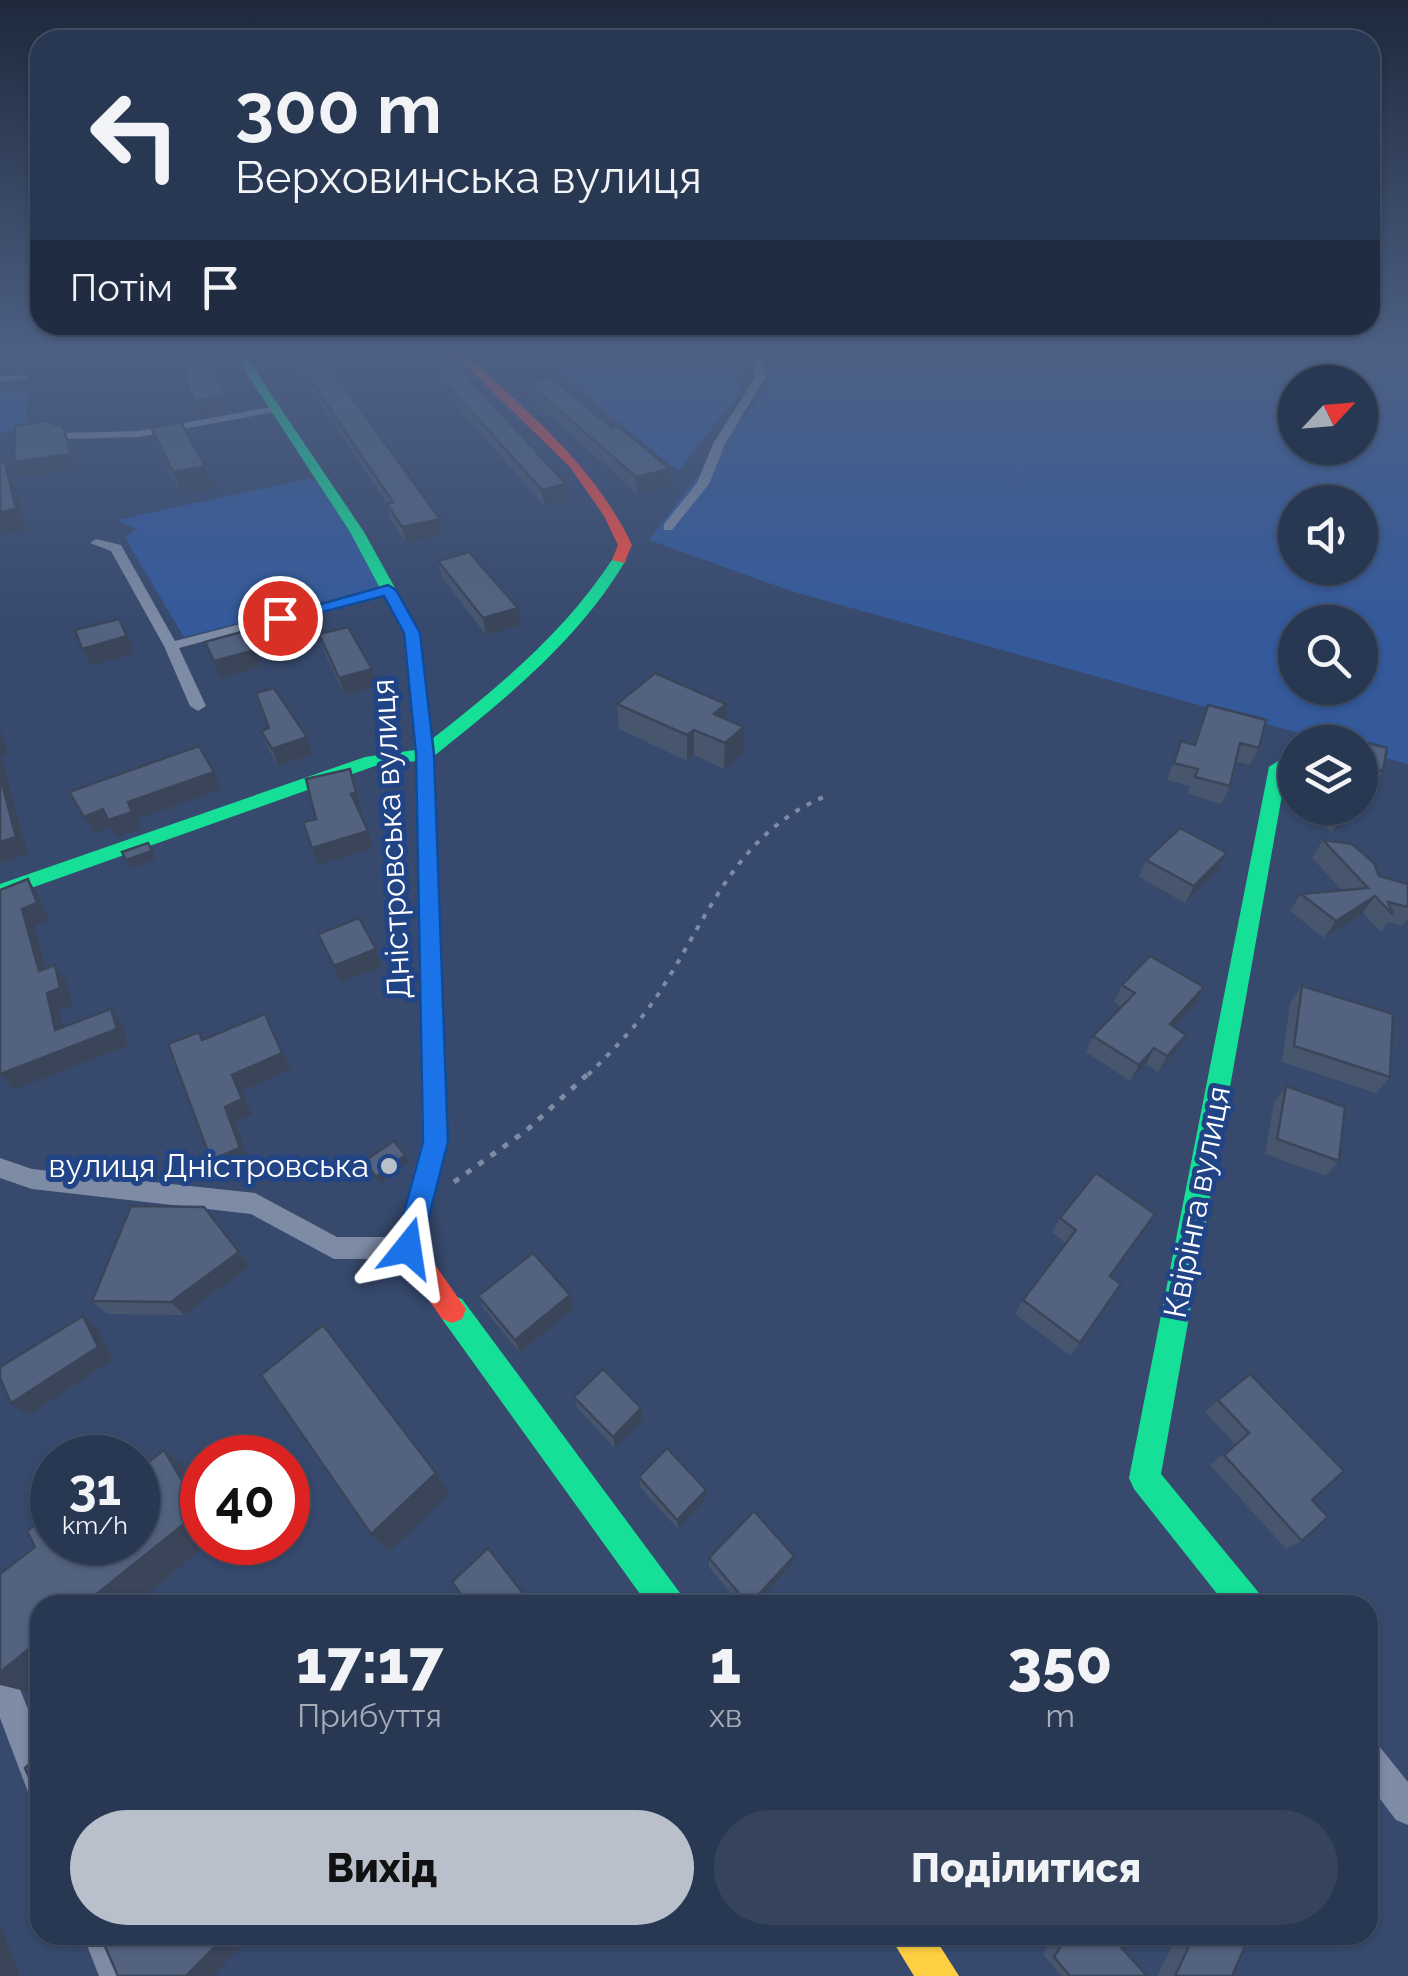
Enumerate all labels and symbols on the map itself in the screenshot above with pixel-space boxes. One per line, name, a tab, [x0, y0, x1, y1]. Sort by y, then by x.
north arrow	[1278, 365, 1378, 465]
pin	[238, 576, 323, 661]
street label: Дністровська вулиця	[364, 678, 417, 1000]
street label: Квірінга вулиця	[1156, 1083, 1237, 1321]
place label: вулиця Дністровська	[49, 1147, 369, 1184]
marker: вулиця Дністровська	[378, 1155, 400, 1177]
position arrow	[356, 1196, 460, 1300]
speed limit sign: 40	[180, 1435, 310, 1565]

